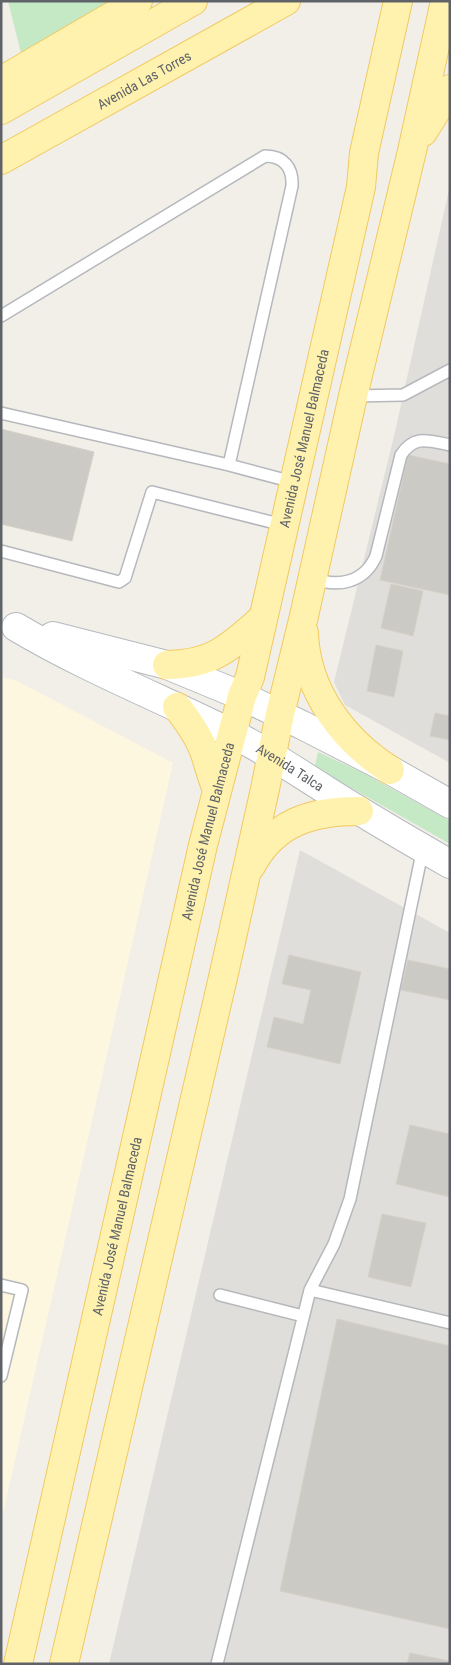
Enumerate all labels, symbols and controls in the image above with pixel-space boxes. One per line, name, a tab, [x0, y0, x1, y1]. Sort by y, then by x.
street label: Avenida Las Torres	[95, 48, 194, 113]
street label: Avenida José Manuel Balmaceda	[276, 348, 332, 529]
street label: Avenida Talca	[253, 740, 327, 794]
street label: Avenida José Manuel Balmaceda	[178, 741, 237, 922]
street label: Avenida José Manuel Balmaceda	[89, 1135, 145, 1317]

